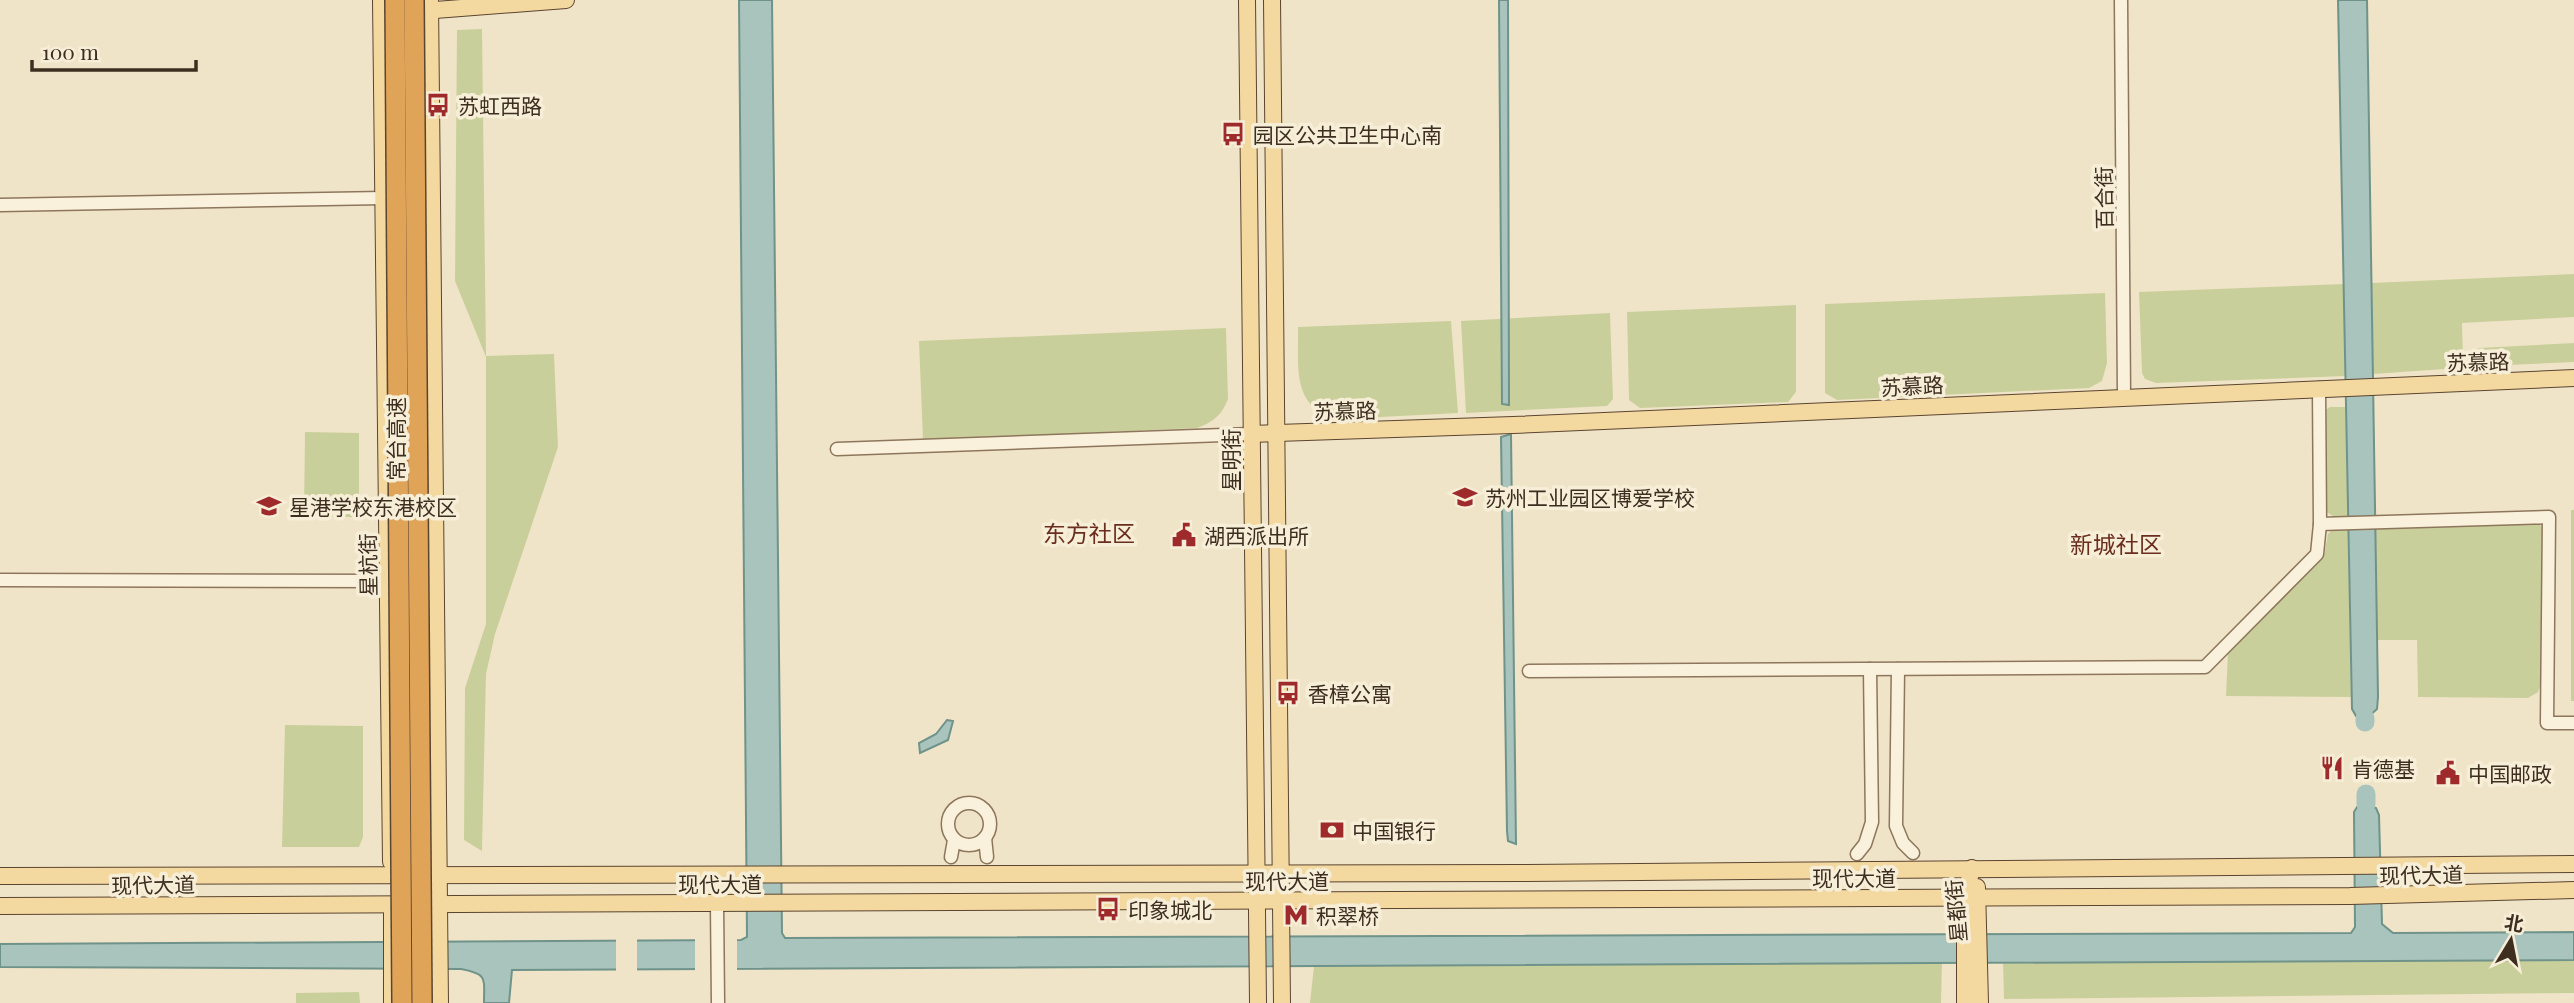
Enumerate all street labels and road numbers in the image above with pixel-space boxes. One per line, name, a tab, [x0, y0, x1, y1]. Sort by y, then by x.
street label: 百合街	[2088, 166, 2118, 230]
street label: 苏慕路	[2446, 346, 2510, 376]
street label: 苏慕路	[1880, 369, 1944, 401]
street label: 苏慕路	[1313, 395, 1377, 425]
street label: 常台高速	[381, 397, 409, 481]
street label: 星明街	[1216, 429, 1244, 492]
street label: 星杭街	[352, 533, 382, 597]
street label: 现代大道	[2379, 859, 2463, 889]
street label: 现代大道	[1812, 863, 1896, 891]
street label: 现代大道	[1245, 866, 1329, 894]
street label: 现代大道	[111, 869, 195, 899]
street label: 现代大道	[678, 869, 762, 897]
street label: 星都街	[1938, 878, 1972, 944]

